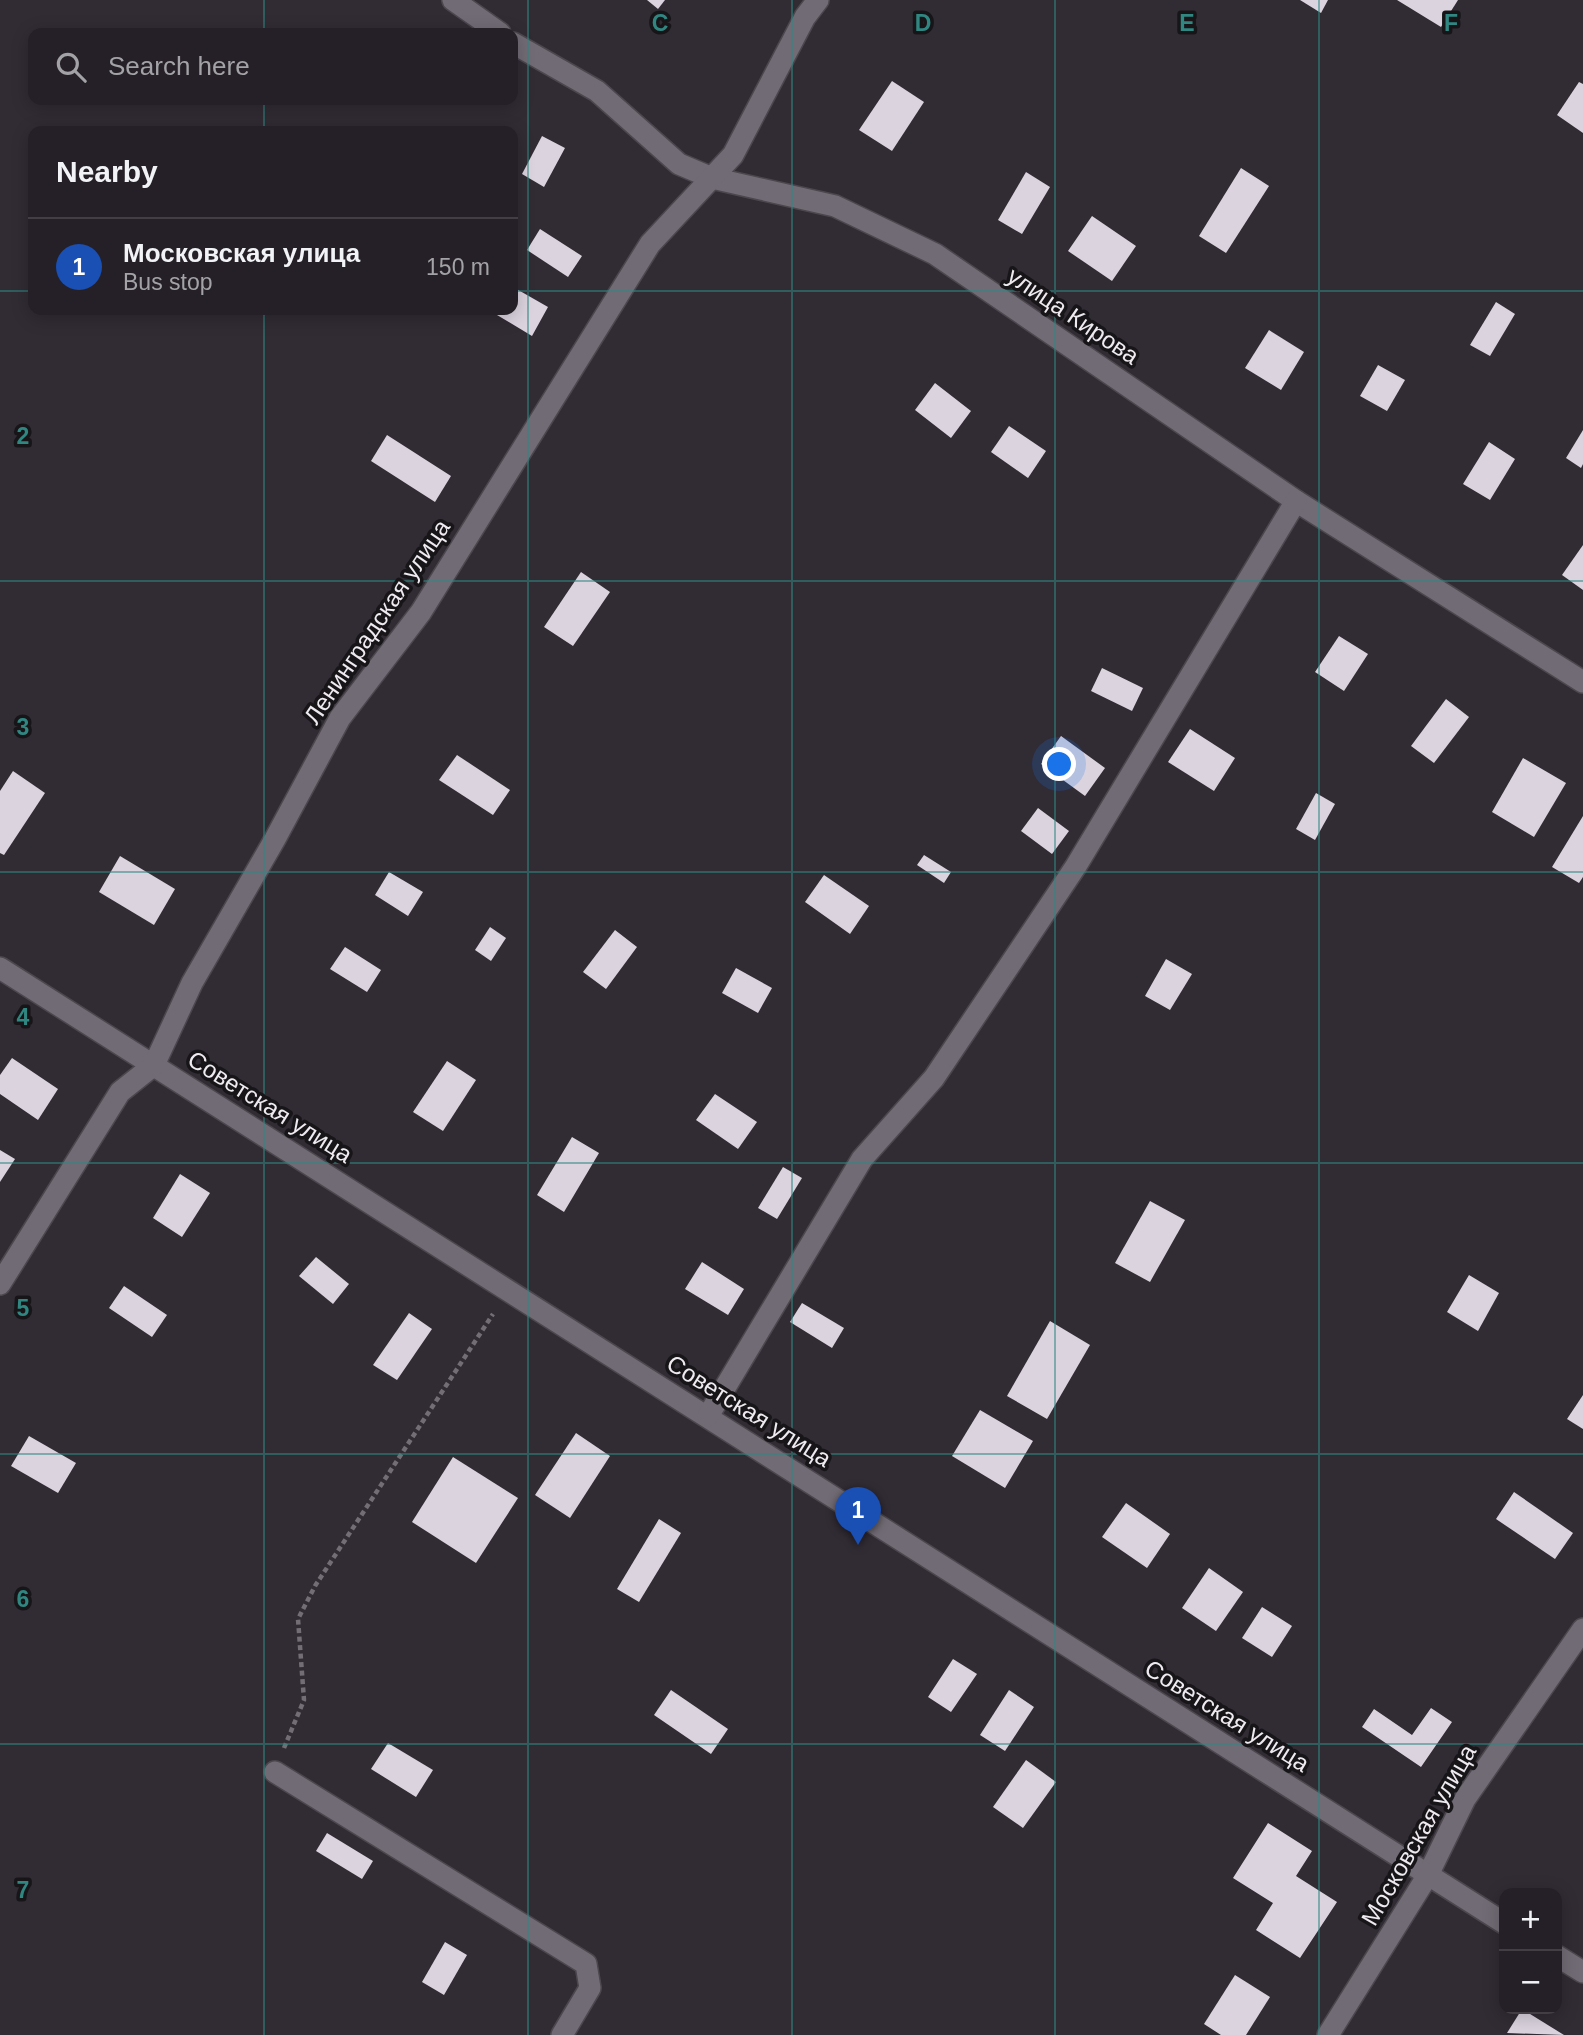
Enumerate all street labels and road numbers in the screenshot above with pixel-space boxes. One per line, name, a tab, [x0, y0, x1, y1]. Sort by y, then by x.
street label: улица Кирова	[1002, 262, 1145, 370]
street label: Ленинградская улица	[298, 514, 455, 729]
street label: Советская улица	[183, 1045, 358, 1168]
street label: Советская улица	[662, 1349, 837, 1472]
street label: Советская улица	[1140, 1654, 1315, 1777]
street label: Московская улица	[1356, 1739, 1482, 1930]

